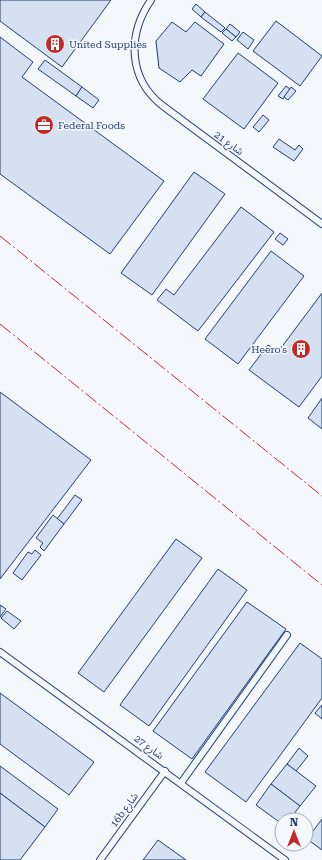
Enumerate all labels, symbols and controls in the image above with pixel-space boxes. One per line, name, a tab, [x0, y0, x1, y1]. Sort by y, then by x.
building icon: United Supplies	[44, 33, 66, 55]
place label: United Supplies	[69, 39, 147, 50]
office icon: Federal Foods	[33, 114, 55, 136]
place label: Federal Foods	[58, 120, 125, 131]
street label: شارع 21	[211, 129, 246, 159]
building icon: Heero's	[290, 338, 312, 360]
place label: Heero's	[251, 344, 287, 355]
street label: شارع 27	[131, 733, 166, 763]
street label: 16b شارع	[108, 791, 142, 830]
north arrow	[274, 812, 314, 852]
text: N	[290, 816, 299, 829]

